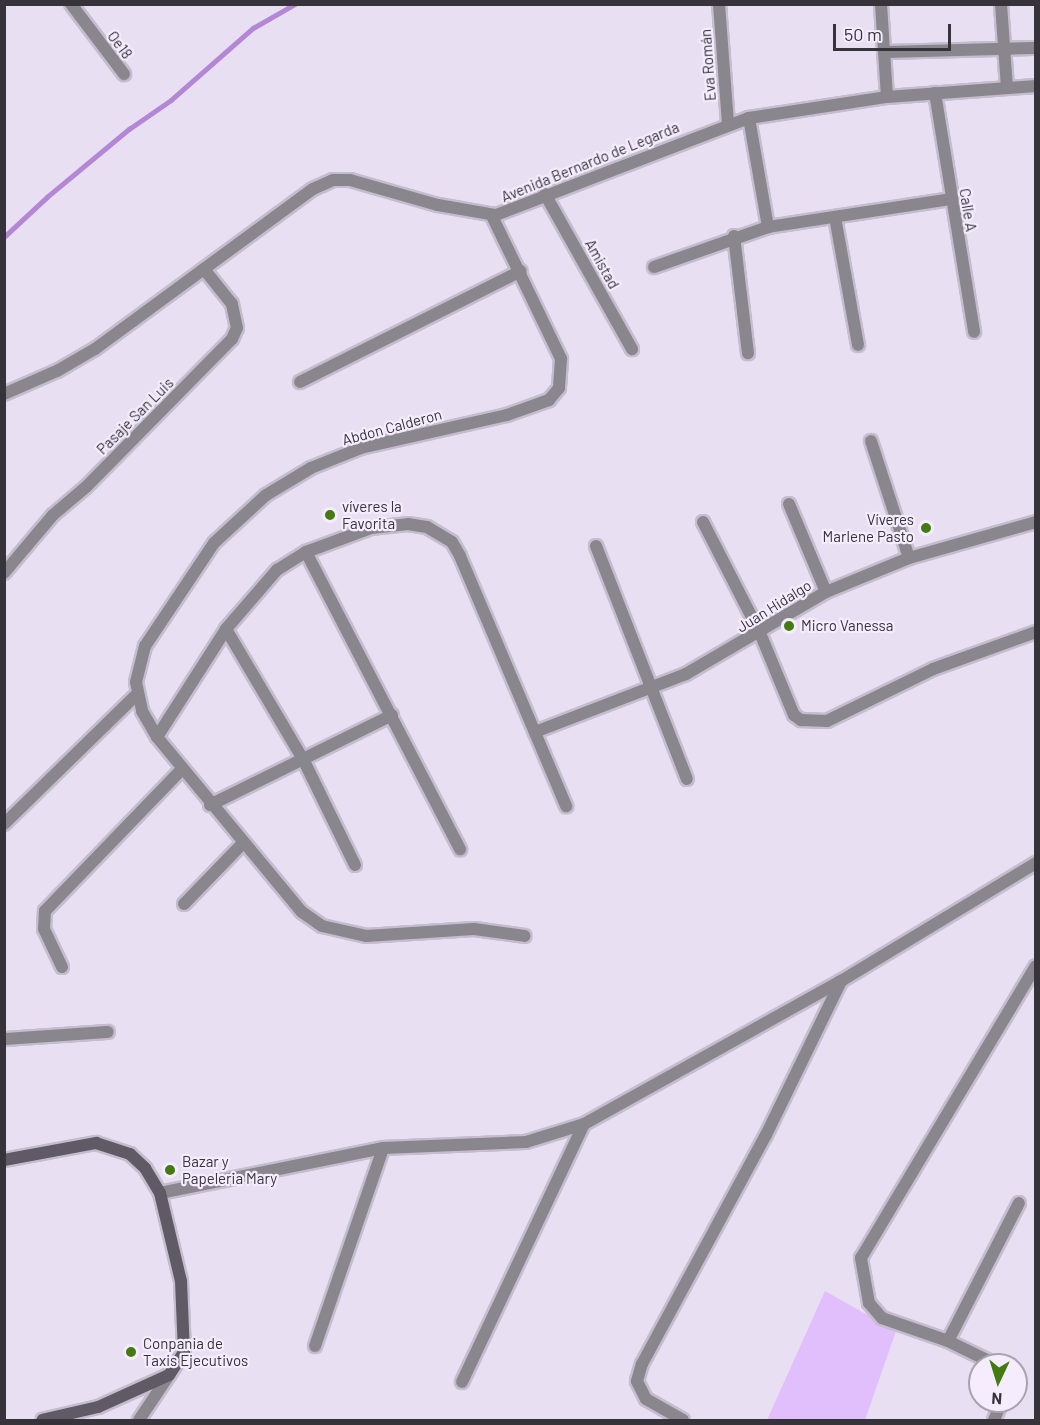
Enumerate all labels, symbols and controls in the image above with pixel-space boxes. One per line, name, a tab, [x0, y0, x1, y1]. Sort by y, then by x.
scale bar	[836, 12, 954, 50]
text: 50 m	[844, 23, 882, 45]
street label: Oe18	[104, 27, 136, 63]
street label: Eva Román	[697, 28, 719, 102]
street label: Avenida Bernardo de Legarda	[498, 118, 682, 206]
street label: Calle A	[956, 187, 980, 233]
street label: Amistad	[581, 236, 623, 292]
street label: Pasaje San Luis	[93, 374, 177, 458]
street label: Abdon Calderon	[340, 405, 444, 449]
place label: víveres la Favorita	[342, 497, 402, 532]
marker: víveres la Favorita	[323, 508, 337, 522]
place label: Víveres Marlene Pasto	[823, 510, 914, 545]
marker: Víveres Marlene Pasto	[919, 521, 933, 535]
street label: Juan Hidalgo	[733, 576, 815, 636]
place label: Micro Vanessa	[801, 617, 893, 635]
marker: Micro Vanessa	[782, 619, 796, 633]
place label: Bazar y Papeleria Mary	[182, 1152, 277, 1187]
marker: Bazar y Papeleria Mary	[163, 1163, 177, 1177]
place label: Conpania de Taxis Ejecutivos	[143, 1334, 248, 1369]
marker: Conpania de Taxis Ejecutivos	[124, 1345, 138, 1359]
north arrow	[968, 1353, 1028, 1413]
text: N	[991, 1390, 1003, 1409]

